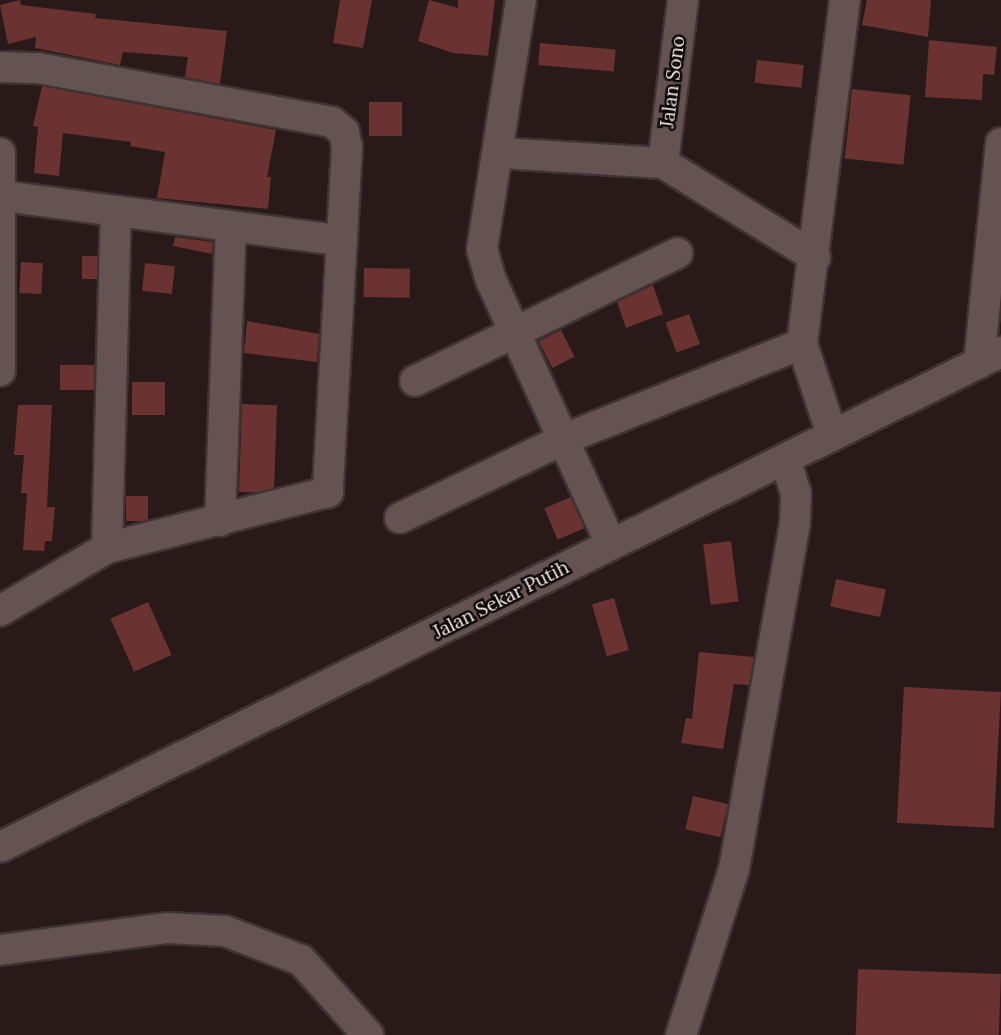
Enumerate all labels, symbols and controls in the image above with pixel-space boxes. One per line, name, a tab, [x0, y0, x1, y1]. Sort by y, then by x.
street label: Jalan Sono	[656, 35, 690, 129]
street label: Jalan Sekar Putih	[429, 556, 573, 644]

